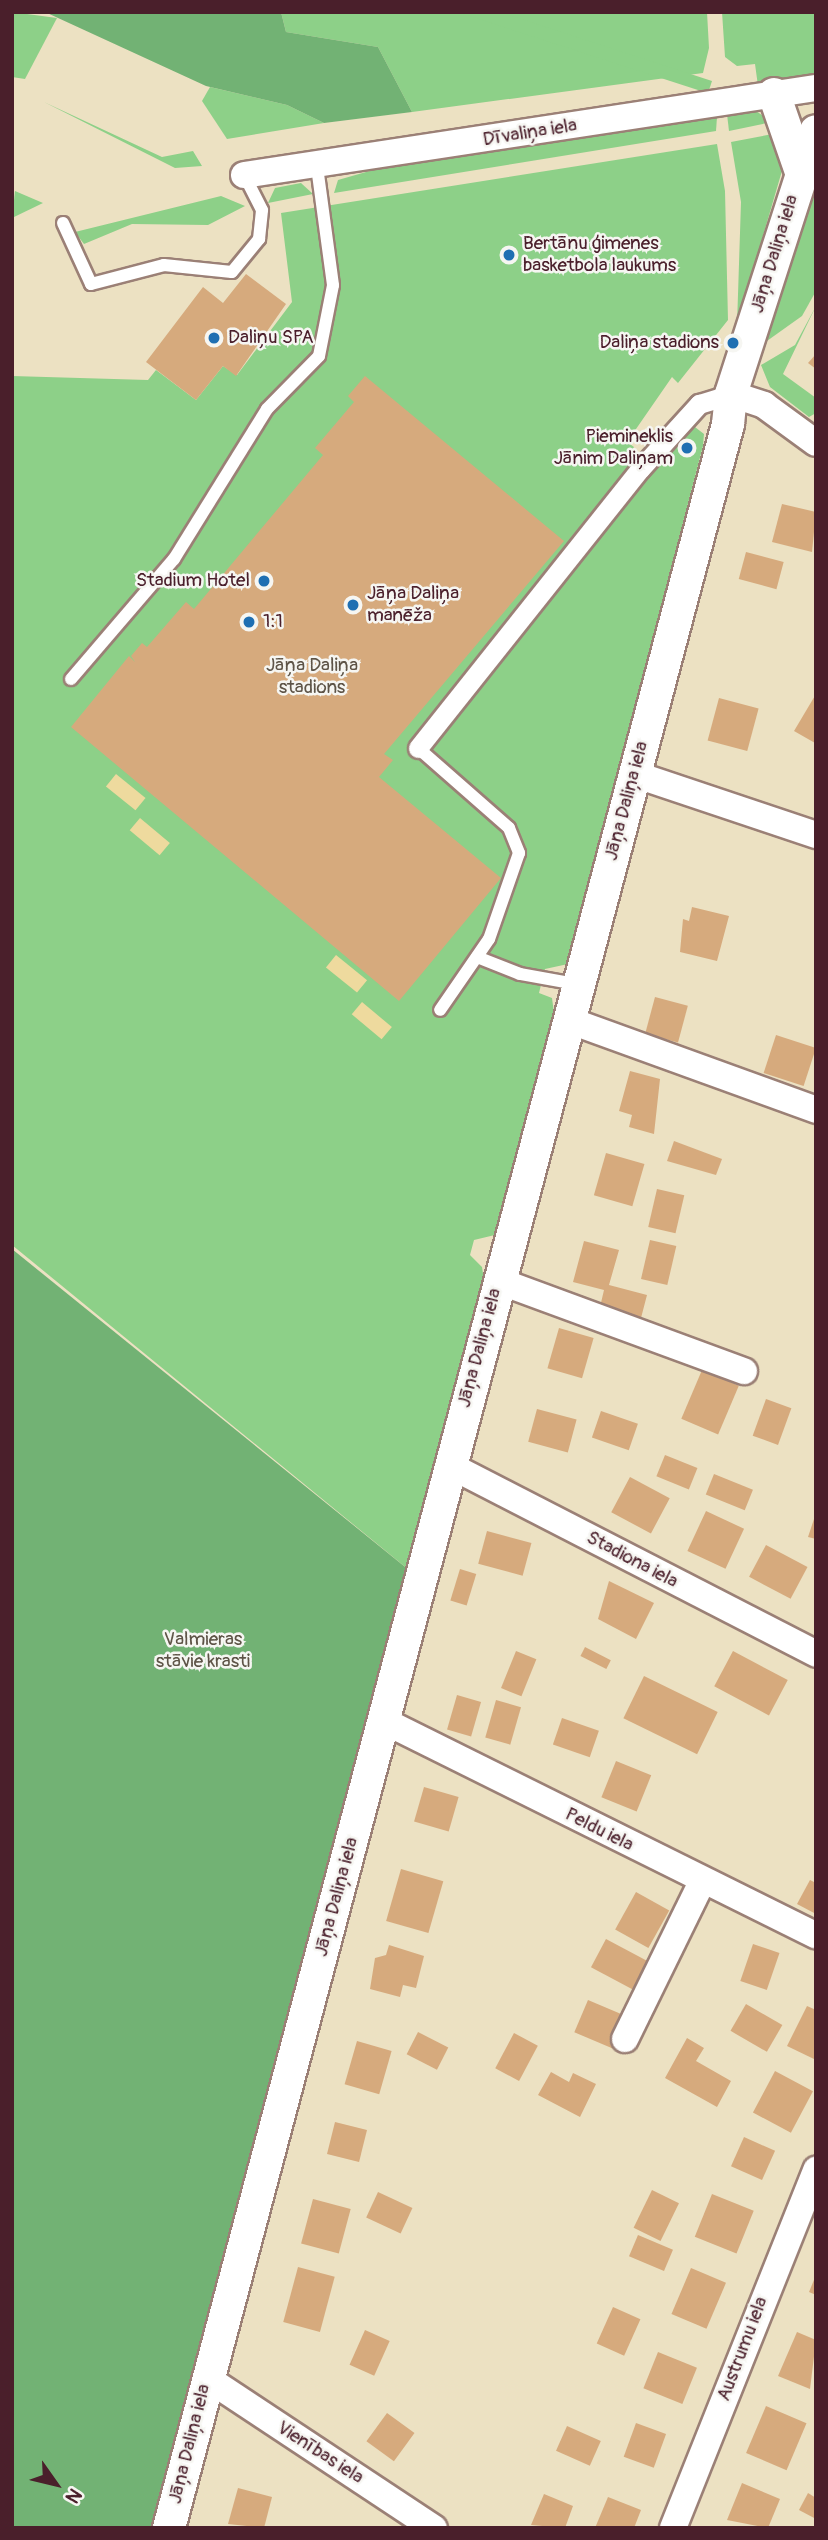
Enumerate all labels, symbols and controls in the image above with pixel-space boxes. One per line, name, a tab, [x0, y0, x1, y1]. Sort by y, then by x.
street label: Dīvaliņa iela	[481, 114, 579, 152]
street label: Jāņa Daliņa iela	[746, 192, 804, 316]
place label: Bertānu ģimenes basketbola laukums	[523, 233, 676, 277]
marker: Bertānu ģimenes basketbola laukums	[501, 247, 517, 263]
place label: Daliņu SPA	[228, 327, 314, 349]
marker: Daliņu SPA	[206, 330, 222, 346]
place label: Daliņa stadions	[599, 332, 719, 354]
marker: Daliņa stadions	[725, 335, 741, 351]
place label: Piemineklis Jānim Daliņam	[554, 426, 673, 470]
marker: Piemineklis Jānim Daliņam	[679, 440, 695, 456]
place label: Stadium Hotel	[136, 570, 250, 592]
marker: Stadium Hotel	[256, 573, 272, 589]
place label: Jāņa Daliņa manēža	[367, 583, 459, 627]
marker: Jāņa Daliņa manēža	[345, 597, 361, 613]
place label: 1:1	[263, 611, 283, 633]
marker: 1:1	[241, 614, 257, 630]
park label: Jāņa Daliņa stadions	[266, 655, 358, 699]
street label: Jāņa Daliņa iela	[600, 739, 654, 863]
street label: Jāņa Daliņa iela	[453, 1286, 507, 1410]
street label: Stadiona iela	[582, 1526, 682, 1594]
park label: Valmieras stāvie krasti	[156, 1629, 250, 1673]
street label: Peldu iela	[561, 1803, 637, 1857]
street label: Jāņa Daliņa iela	[310, 1835, 364, 1959]
street label: Austrumu iela	[713, 2294, 773, 2404]
street label: Jāņa Daliņa iela	[164, 2382, 216, 2506]
street label: Vienības iela	[272, 2417, 368, 2489]
north arrow	[21, 2449, 91, 2519]
text: N	[60, 2484, 87, 2508]

